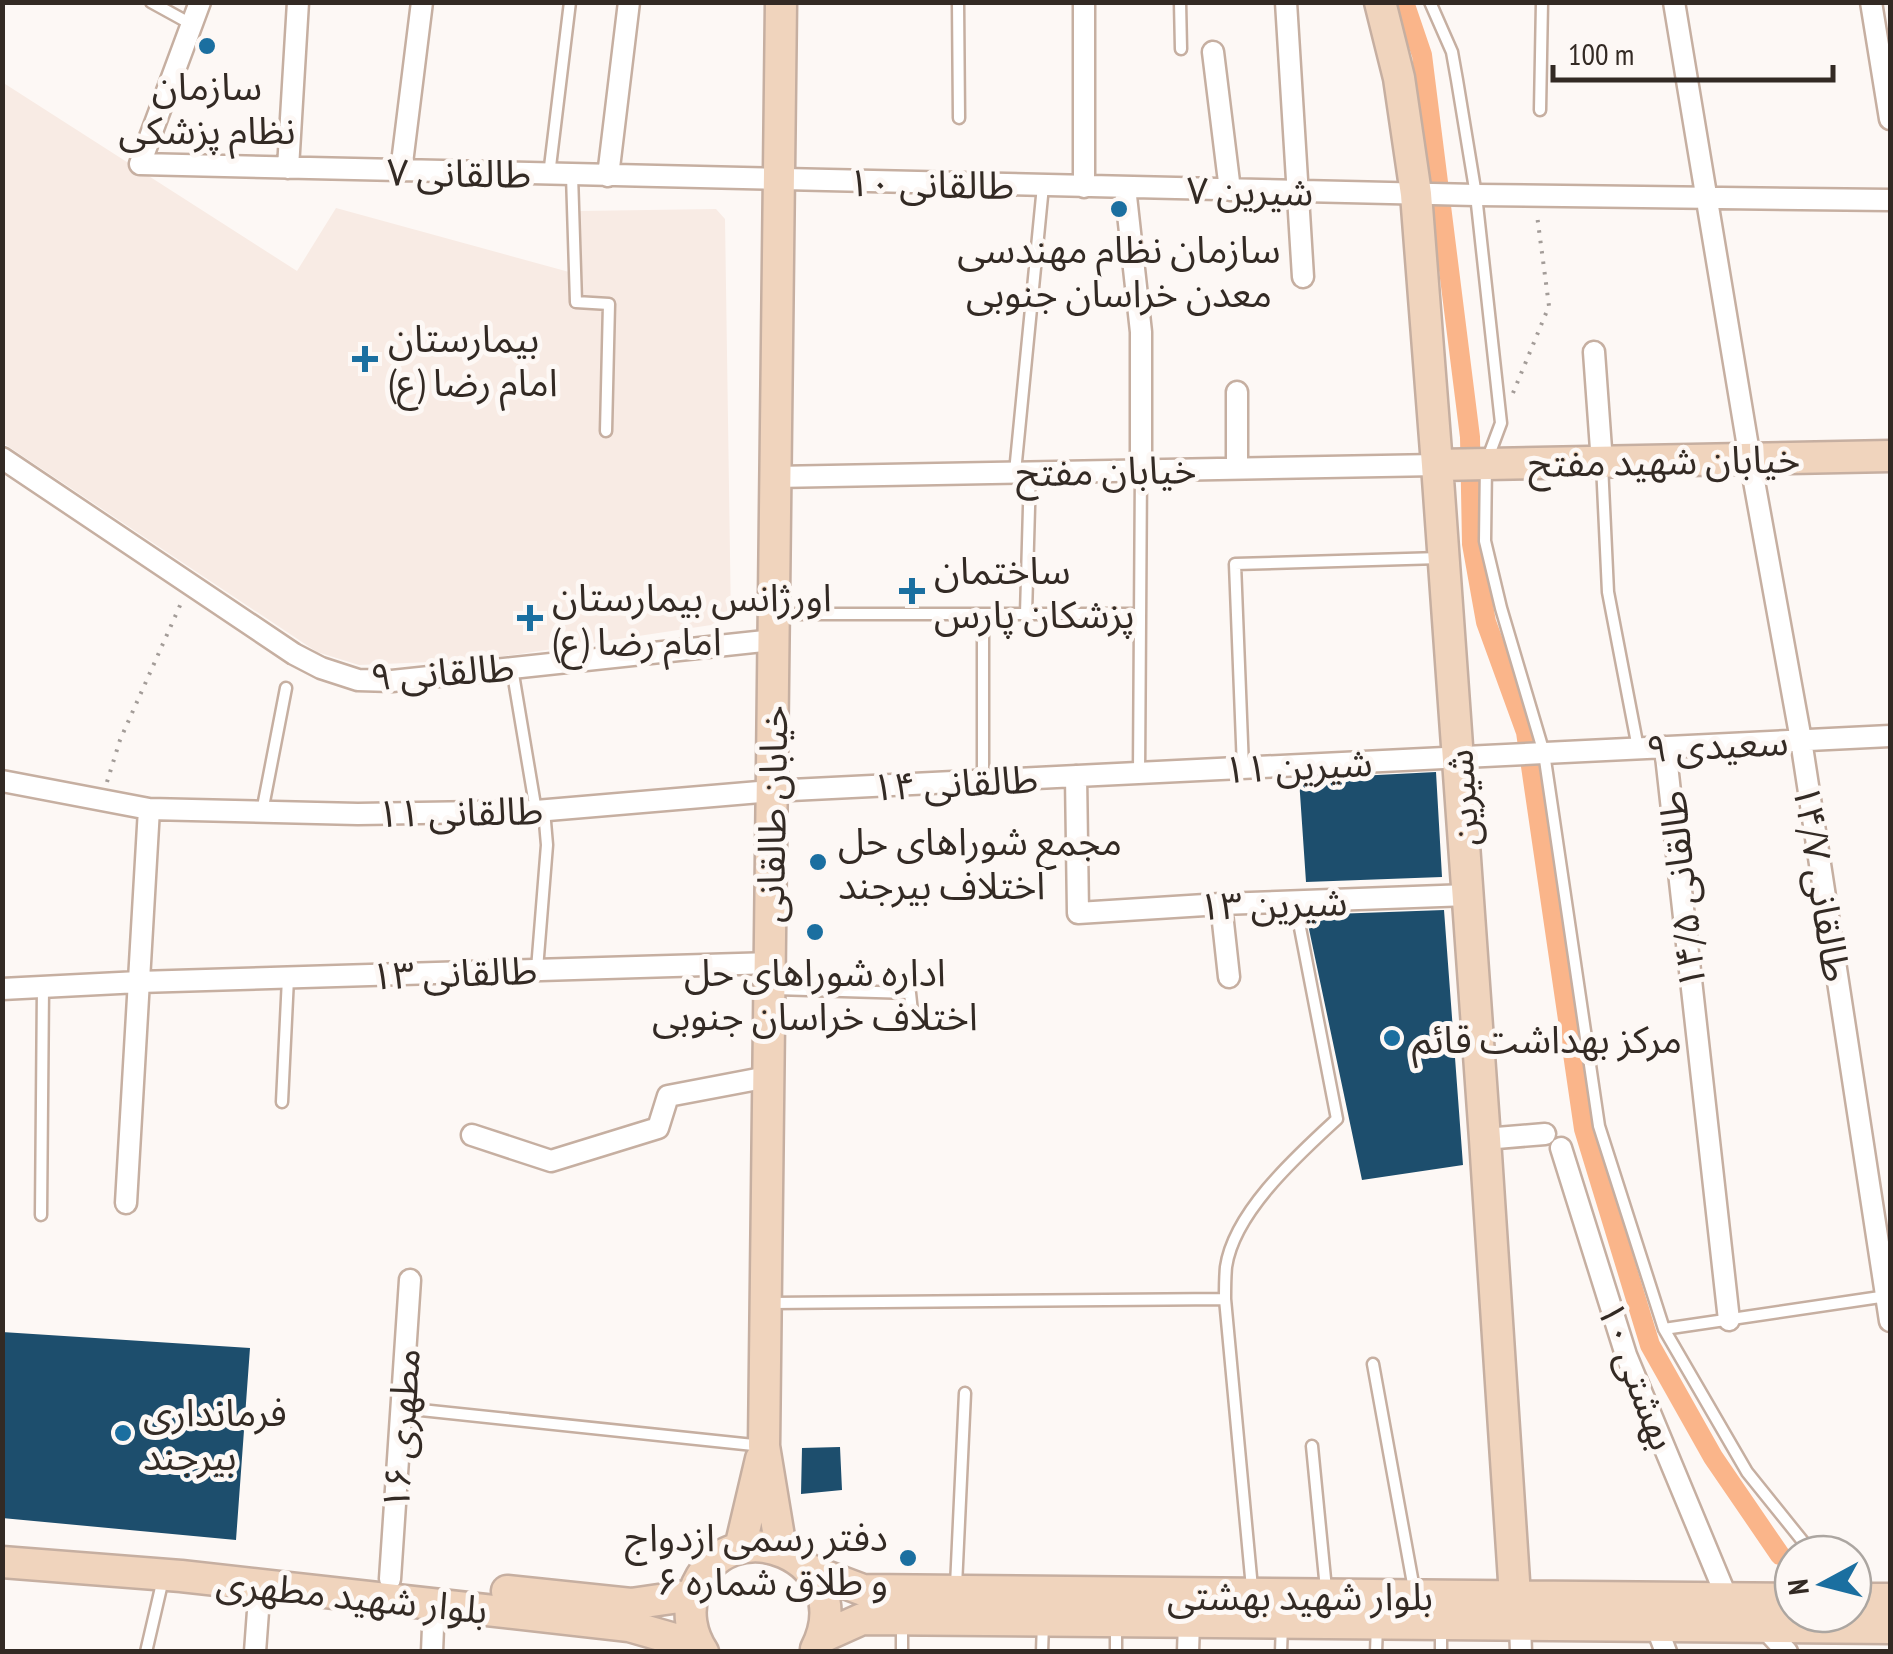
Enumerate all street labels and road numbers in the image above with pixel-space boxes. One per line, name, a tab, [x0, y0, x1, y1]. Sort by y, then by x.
street label: طالقانی ۷	[386, 146, 532, 198]
street label: طالقانی ۱۰	[847, 157, 1015, 209]
street label: شیرین ۷	[1186, 164, 1314, 216]
street label: خیابان شهید مفتح	[1528, 433, 1801, 492]
street label: خیابان مفتح	[1015, 444, 1197, 501]
street label: طالقانی ۹	[368, 642, 516, 700]
street label: خیابان طالقانی	[745, 705, 797, 923]
street label: سعیدی ۹	[1644, 716, 1790, 772]
street label: شیرین ۱۱	[1223, 737, 1373, 793]
street label: شیرین	[1433, 748, 1489, 848]
street label: طالقانی ۱۴	[871, 753, 1039, 811]
street label: طالقانی ۱۴/۷	[1783, 781, 1863, 985]
street label: طالقانی ۱۱	[376, 785, 544, 837]
street label: طالقانی ۱۴/۵	[1646, 788, 1716, 992]
street label: شیرین ۱۳	[1198, 876, 1348, 930]
street label: طالقانی ۱۳	[370, 945, 538, 999]
street label: بهشتی ۱۰	[1587, 1294, 1689, 1456]
street label: مطهری ۱۶	[370, 1347, 430, 1511]
street label: بلوار شهید مطهری	[214, 1556, 490, 1634]
street label: بلوار شهید بهشتی	[1167, 1571, 1433, 1620]

